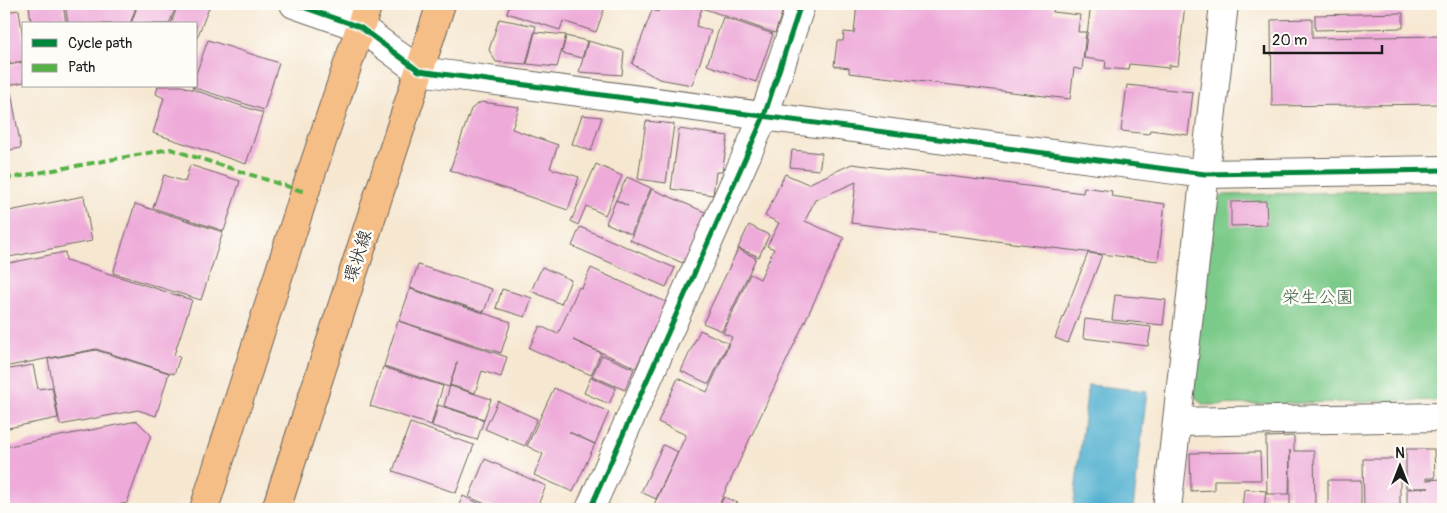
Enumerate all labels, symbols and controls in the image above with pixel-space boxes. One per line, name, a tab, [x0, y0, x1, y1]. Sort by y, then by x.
legend	[22, 22, 198, 88]
scale bar	[1264, 22, 1382, 54]
text: 20 m	[1272, 31, 1307, 50]
text: Cycle path	[68, 34, 132, 53]
text: Path	[68, 58, 95, 77]
street label: 環状線	[339, 227, 377, 285]
park label: 栄生公園	[1282, 286, 1354, 309]
north arrow	[1374, 440, 1424, 490]
text: N	[1395, 445, 1405, 462]

